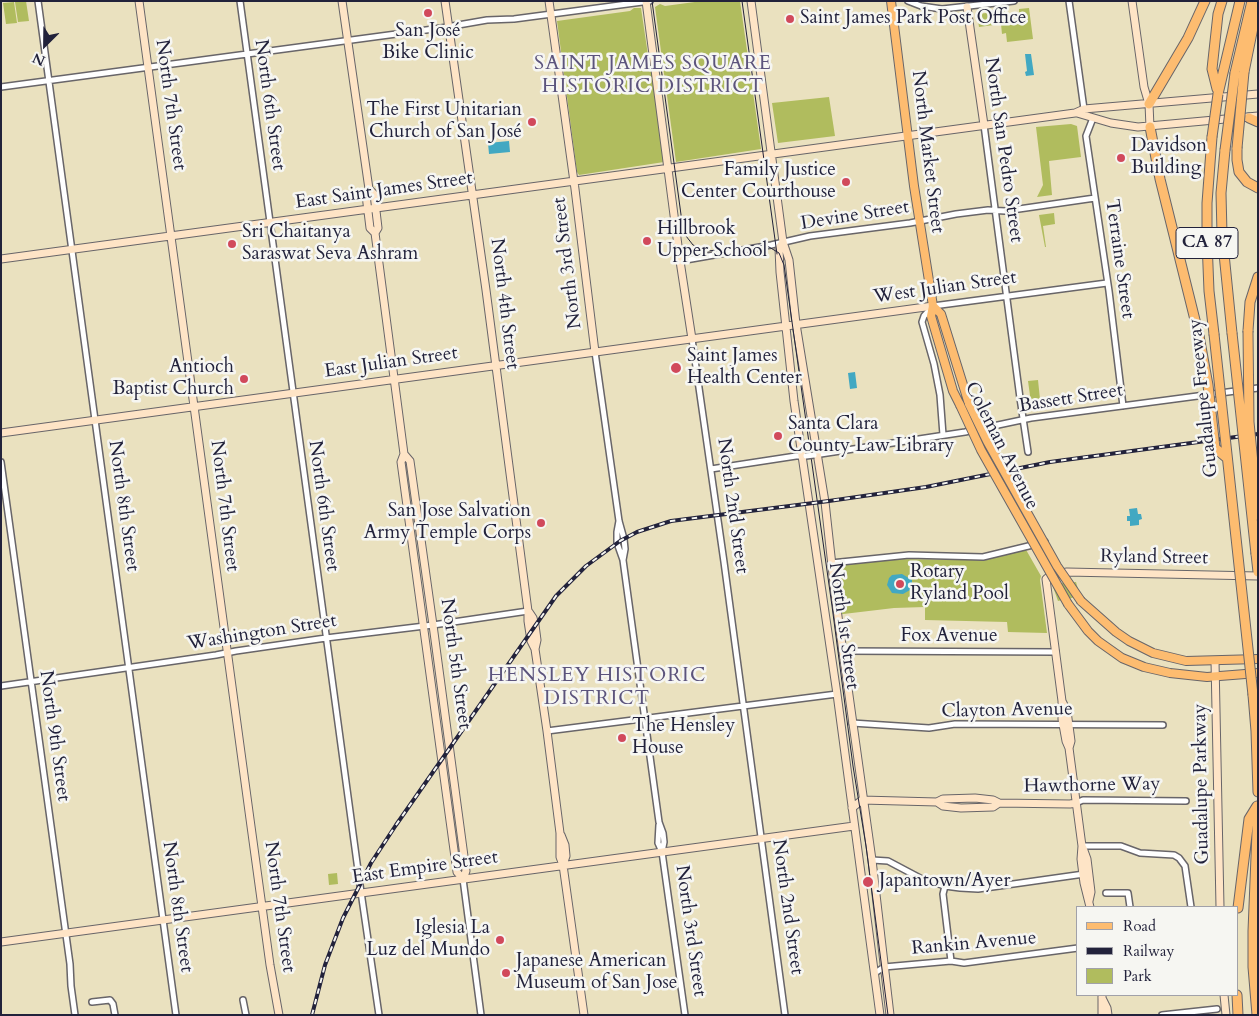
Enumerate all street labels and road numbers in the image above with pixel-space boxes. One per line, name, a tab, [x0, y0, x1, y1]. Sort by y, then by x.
street label: North 7th Street	[150, 38, 190, 172]
street label: North 6th Street	[249, 38, 289, 172]
street label: North San Pedro Street	[979, 56, 1027, 244]
street label: North Market Street	[906, 69, 948, 235]
street label: East Saint James Street	[294, 167, 474, 215]
street label: North 3rd Street	[549, 196, 587, 330]
street label: Devine Street	[799, 196, 911, 236]
street label: Terraine Street	[1099, 198, 1139, 320]
road number: CA 87	[1176, 228, 1238, 258]
street label: North 4th Street	[485, 237, 523, 371]
street label: West Julian Street	[872, 267, 1018, 309]
street label: Guadalupe Freeway	[1184, 317, 1224, 479]
street label: East Julian Street	[323, 342, 459, 384]
street label: Coleman Avenue	[959, 378, 1043, 514]
street label: Bassett Street	[1017, 380, 1125, 418]
street label: North 2nd Street	[711, 437, 753, 575]
street label: North 8th Street	[103, 439, 143, 573]
street label: North 7th Street	[205, 439, 243, 573]
street label: North 6th Street	[303, 439, 343, 573]
street label: Ryland Street	[1100, 546, 1208, 570]
street label: North 1st Street	[823, 561, 863, 691]
street label: North 5th Street	[435, 597, 475, 731]
street label: Washington Street	[186, 610, 338, 656]
street label: Fox Avenue	[900, 626, 998, 648]
street label: North 9th Street	[34, 669, 74, 803]
street label: Clayton Avenue	[941, 698, 1073, 724]
street label: Guadalupe Parkway	[1189, 703, 1215, 865]
street label: Hawthorne Way	[1023, 773, 1161, 799]
street label: North 2nd Street	[766, 838, 808, 976]
street label: North 8th Street	[157, 840, 197, 974]
street label: North 7th Street	[259, 840, 299, 974]
street label: East Empire Street	[351, 846, 499, 890]
street label: North 3rd Street	[669, 864, 711, 998]
street label: Rankin Avenue	[911, 927, 1037, 961]

